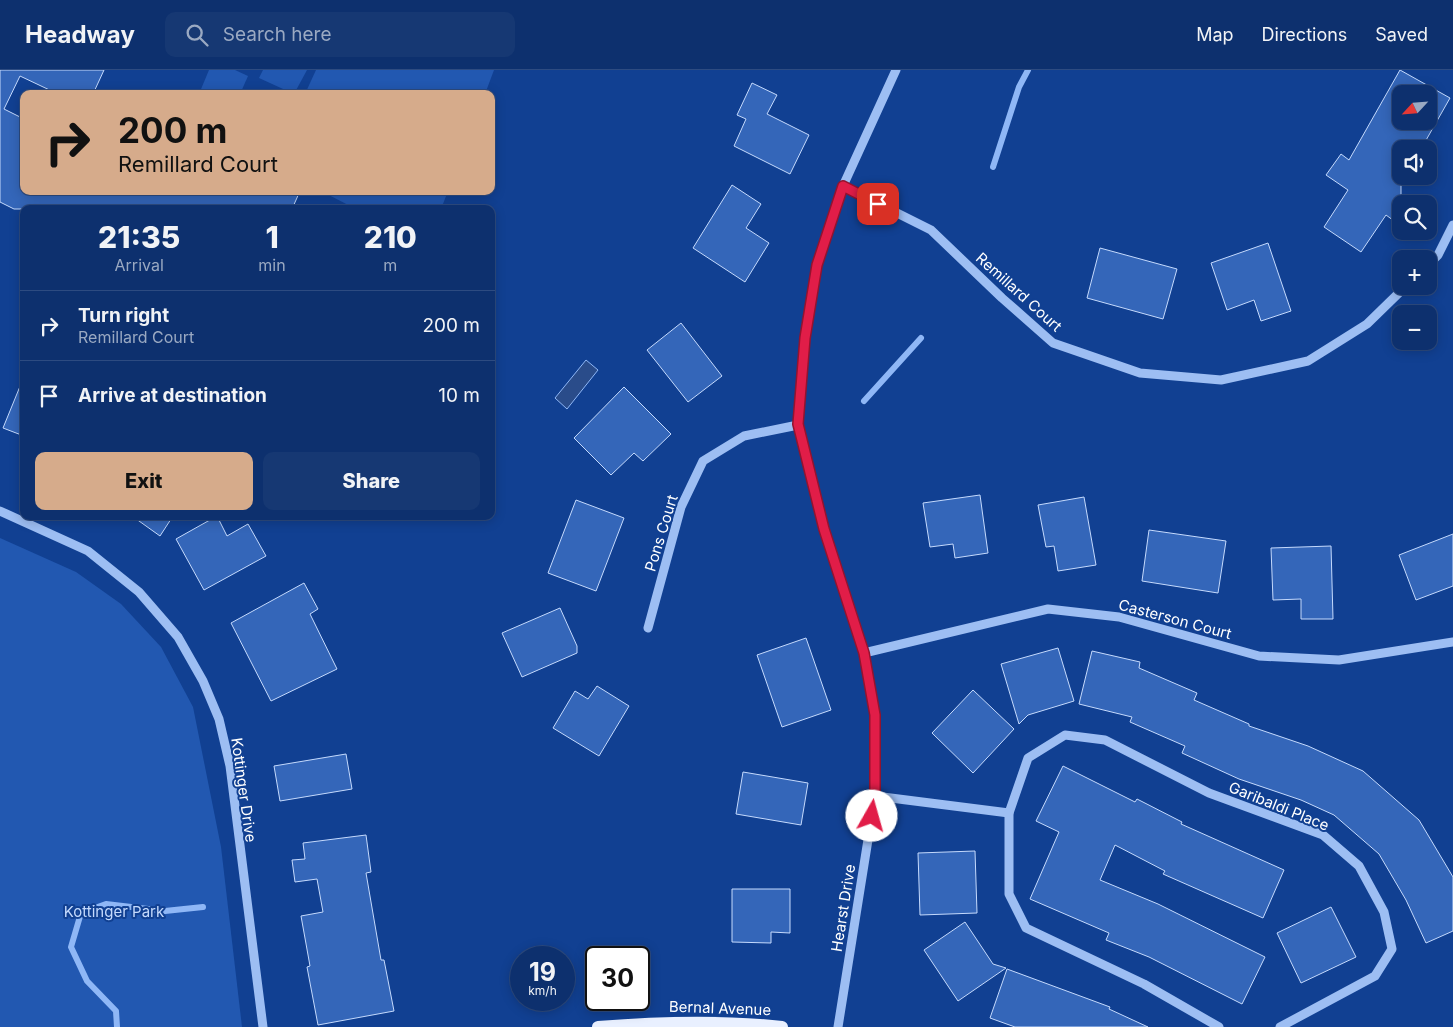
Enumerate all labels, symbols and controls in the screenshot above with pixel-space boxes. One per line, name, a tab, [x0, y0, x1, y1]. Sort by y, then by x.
search box	[165, 12, 515, 57]
text: Headway	[25, 20, 135, 49]
icon: search	[183, 21, 211, 49]
text: Search here	[223, 23, 331, 46]
text: Map	[1196, 24, 1234, 45]
text: Directions	[1262, 24, 1347, 45]
text: Saved	[1375, 24, 1428, 45]
north arrow	[1392, 85, 1438, 130]
map controls	[1392, 85, 1437, 350]
text: 200 m	[118, 109, 227, 151]
icon: right	[35, 110, 100, 175]
button: sound	[1392, 140, 1437, 185]
text: Remillard Court	[118, 151, 278, 177]
pin	[857, 183, 899, 225]
icon: arrive	[864, 190, 892, 218]
button: search	[1392, 195, 1437, 240]
text: 21:35	[98, 219, 180, 255]
text: 1	[265, 219, 279, 255]
text: 210	[364, 219, 417, 255]
street label: Remillard Court	[972, 248, 1066, 336]
button: +	[1392, 250, 1437, 295]
text: Arrival	[115, 255, 164, 275]
text: min	[258, 255, 286, 275]
text: m	[383, 255, 397, 275]
text: Turn right	[78, 304, 169, 327]
button: −	[1392, 305, 1437, 350]
icon: right	[35, 312, 63, 340]
text: 200 m	[422, 314, 480, 337]
text: Remillard Court	[78, 327, 194, 347]
icon: arrive	[35, 382, 63, 410]
text: Arrive at destination	[78, 384, 267, 407]
text: 10 m	[438, 384, 480, 407]
button: Exit	[35, 452, 253, 510]
button: Share	[263, 452, 480, 510]
street label: Pons Court	[640, 492, 682, 574]
street label: Casterson Court	[1116, 595, 1234, 643]
street label: Kottinger Drive	[227, 736, 261, 844]
street label: Garibaldi Place	[1226, 777, 1332, 835]
position arrow	[845, 789, 897, 841]
street label: Hearst Drive	[827, 863, 859, 953]
park label: Kottinger Park	[64, 902, 165, 921]
speed limit sign: 30	[585, 946, 650, 1011]
text: 19	[529, 957, 556, 987]
text: km/h	[528, 983, 557, 998]
street label: Bernal Avenue	[669, 997, 771, 1019]

